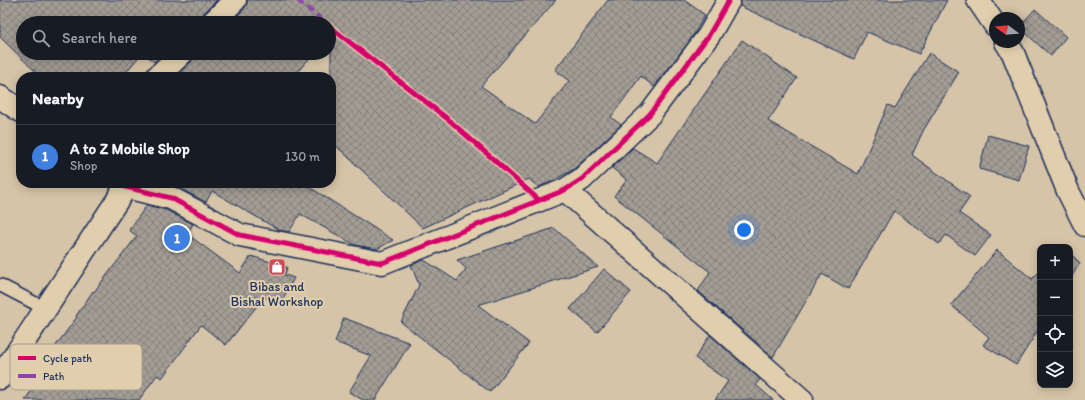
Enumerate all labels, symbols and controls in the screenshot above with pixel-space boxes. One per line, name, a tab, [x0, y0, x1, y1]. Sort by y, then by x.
north arrow	[989, 12, 1025, 48]
search box	[16, 16, 336, 60]
icon: search	[30, 27, 52, 49]
text: Search here	[62, 29, 137, 47]
text: Nearby	[32, 88, 84, 108]
text: A to Z Mobile Shop	[70, 140, 190, 158]
text: 1	[42, 149, 48, 164]
text: 130 m	[285, 149, 320, 164]
text: Shop	[70, 158, 97, 173]
your location	[734, 220, 754, 240]
pin: 1	[164, 223, 190, 253]
map controls	[1037, 244, 1073, 388]
button: +	[1037, 244, 1073, 280]
shop icon: Bibas and Bishal Workshop	[267, 257, 287, 277]
place label: Bibas and Bishal Workshop	[231, 279, 323, 309]
button: −	[1037, 280, 1073, 316]
button: locate	[1037, 316, 1073, 352]
legend	[10, 344, 142, 390]
text: Cycle path	[43, 352, 92, 365]
button: layers	[1037, 352, 1073, 388]
text: Path	[43, 370, 65, 383]

